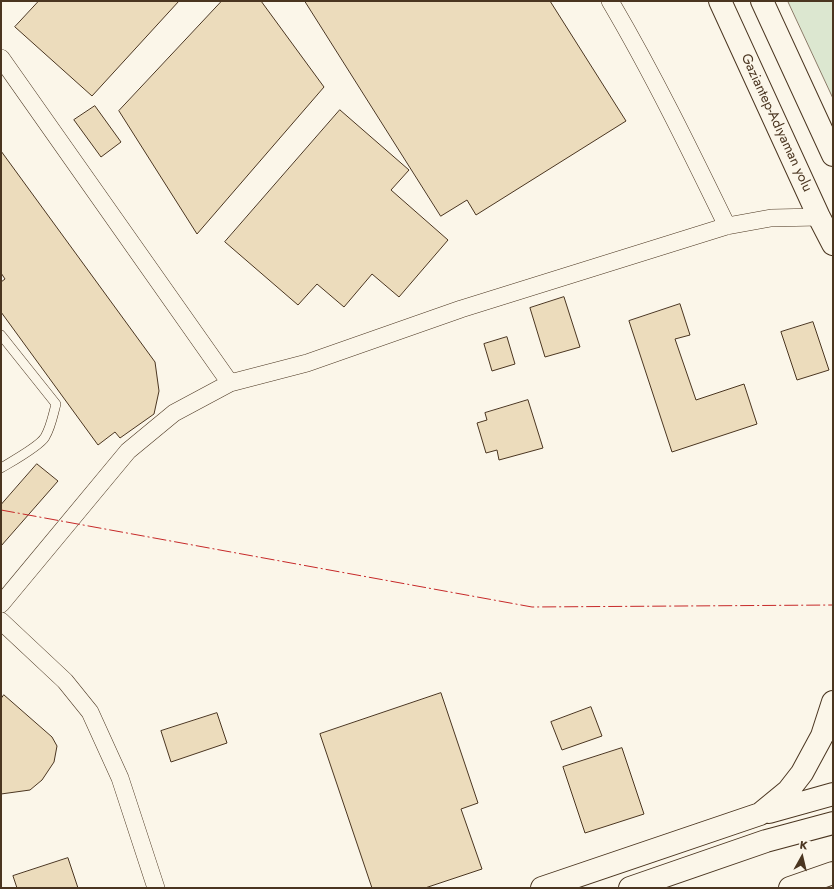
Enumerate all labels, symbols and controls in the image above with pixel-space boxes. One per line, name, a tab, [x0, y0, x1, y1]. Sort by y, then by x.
street label: Gaziantep-Adıyaman yolu	[737, 51, 815, 195]
north arrow	[782, 837, 822, 877]
text: K	[799, 837, 809, 854]

